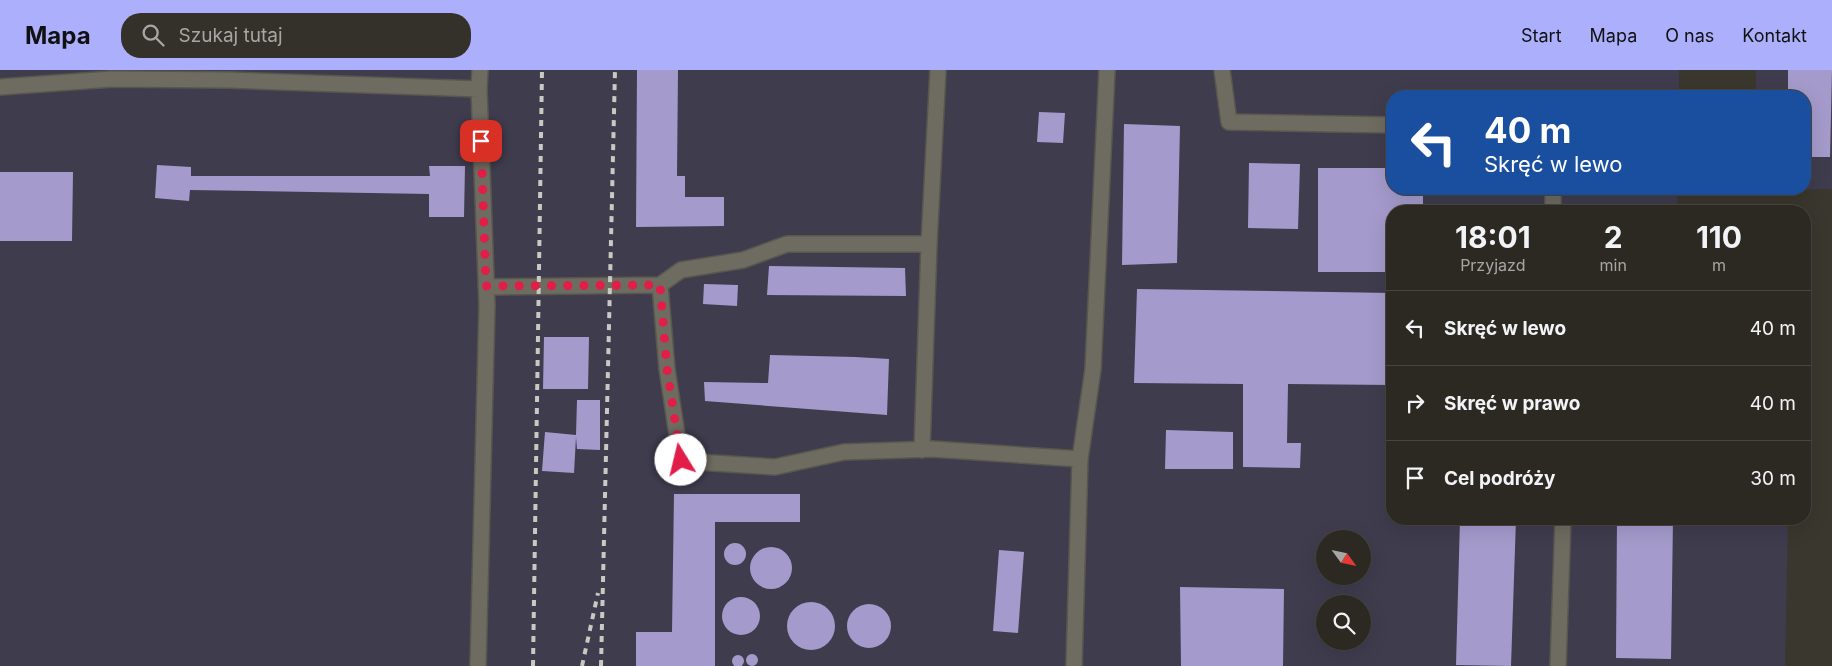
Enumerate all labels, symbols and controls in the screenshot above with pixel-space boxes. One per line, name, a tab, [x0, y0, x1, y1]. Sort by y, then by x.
search box	[121, 13, 471, 58]
text: Mapa	[25, 21, 91, 50]
icon: search	[139, 21, 167, 49]
text: Szukaj tutaj	[179, 24, 283, 47]
text: Start	[1521, 25, 1562, 46]
text: Mapa	[1590, 25, 1637, 46]
text: O nas	[1665, 25, 1714, 46]
text: Kontakt	[1742, 25, 1807, 46]
text: 40 m	[1484, 109, 1572, 151]
icon: left	[1401, 110, 1466, 175]
pin	[460, 120, 502, 162]
icon: arrive	[467, 127, 495, 155]
text: Skręć w lewo	[1484, 151, 1622, 177]
text: 18:01	[1455, 219, 1531, 255]
text: 2	[1604, 219, 1623, 255]
text: 110	[1696, 219, 1742, 255]
text: Przyjazd	[1460, 255, 1525, 275]
text: min	[1600, 255, 1627, 275]
text: m	[1712, 255, 1726, 275]
icon: left	[1401, 314, 1429, 342]
text: Skręć w lewo	[1444, 317, 1566, 340]
text: 40 m	[1750, 317, 1796, 340]
icon: right	[1401, 389, 1429, 417]
text: Skręć w prawo	[1444, 392, 1580, 415]
text: 40 m	[1750, 392, 1796, 415]
position arrow	[654, 433, 706, 485]
icon: arrive	[1401, 464, 1429, 492]
text: Cel podróży	[1444, 467, 1556, 490]
text: 30 m	[1750, 467, 1796, 490]
north arrow	[1316, 530, 1371, 585]
map controls	[1316, 530, 1371, 650]
button: search	[1316, 595, 1371, 650]

